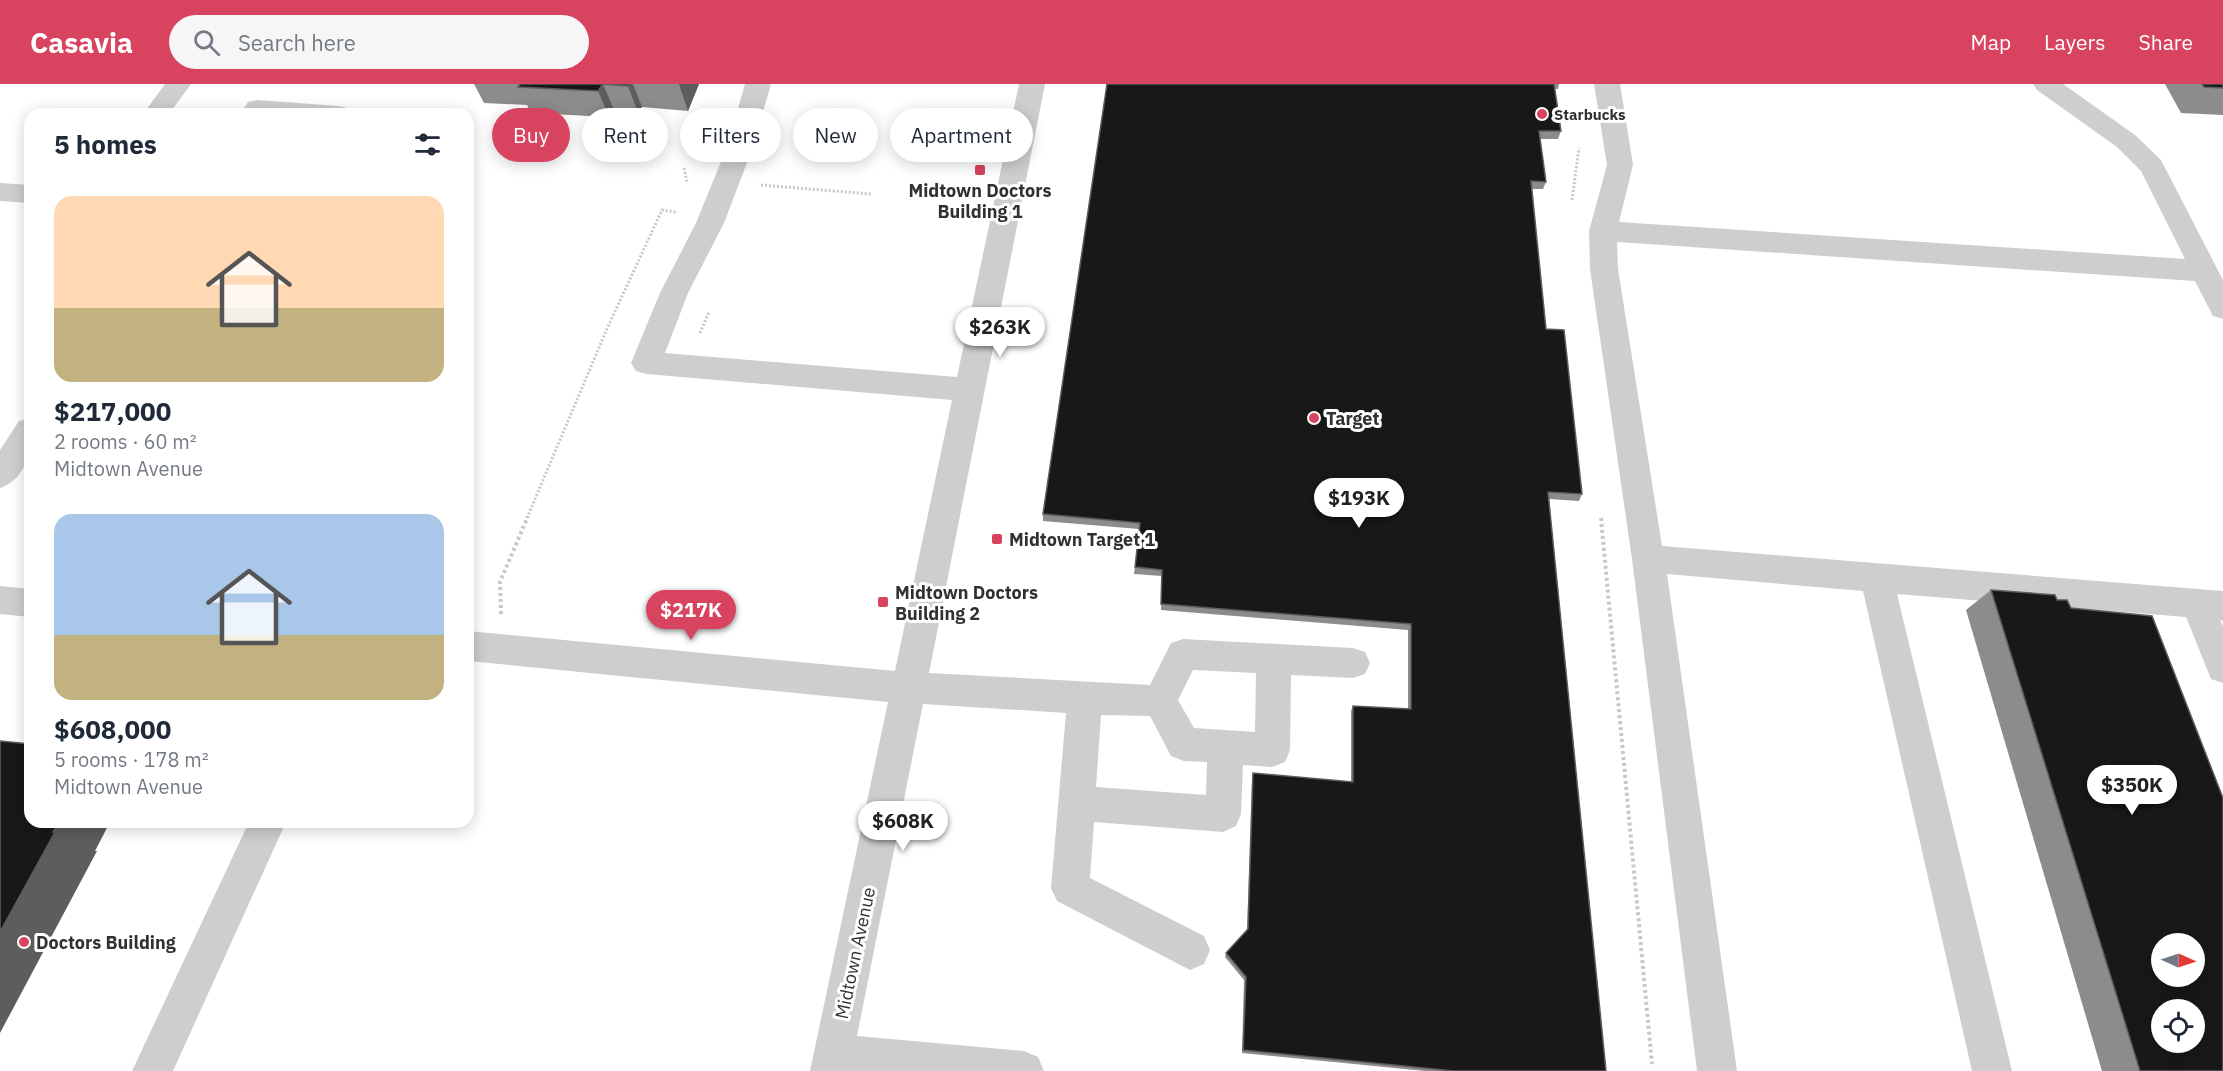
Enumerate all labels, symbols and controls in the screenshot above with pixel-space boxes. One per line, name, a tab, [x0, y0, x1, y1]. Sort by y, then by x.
search box	[169, 15, 589, 69]
text: Casavia	[30, 24, 133, 61]
icon: search	[190, 26, 223, 59]
text: Search here	[238, 28, 356, 57]
text: Map	[1971, 28, 2011, 56]
text: Layers	[2044, 28, 2106, 56]
text: Share	[2139, 28, 2193, 56]
place label: Starbucks	[1554, 105, 1626, 124]
marker: Starbucks	[1535, 107, 1549, 121]
chip: Buy	[492, 108, 570, 162]
chip: Rent	[582, 108, 668, 162]
chip: Filters	[680, 108, 781, 162]
chip: New	[793, 108, 878, 162]
chip: Apartment	[890, 108, 1033, 162]
text: 5 homes	[54, 127, 157, 161]
icon: filters	[411, 128, 444, 161]
marker: Midtown Doctors Building 1	[973, 163, 987, 177]
place label: Midtown Doctors Building 1	[908, 179, 1052, 223]
icon: home	[195, 235, 303, 343]
pin: $263K	[958, 307, 1042, 358]
text: $263K	[969, 313, 1031, 340]
text: $217,000	[54, 394, 171, 428]
place label: Target	[1326, 407, 1379, 430]
marker: Target	[1307, 411, 1321, 425]
text: 2 rooms · 60 m²	[54, 428, 197, 455]
text: Midtown Avenue	[54, 455, 203, 482]
pin: $193K	[1317, 478, 1401, 529]
text: $193K	[1328, 484, 1390, 511]
place label: Midtown Target 1	[1009, 528, 1155, 551]
marker: Midtown Target 1	[990, 532, 1004, 546]
icon: home	[195, 553, 303, 661]
place label: Midtown Doctors Building 2	[895, 581, 1038, 625]
pin: $217K	[649, 590, 733, 641]
marker: Midtown Doctors Building 2	[876, 595, 890, 609]
text: $217K	[660, 596, 722, 623]
text: $608,000	[54, 712, 171, 746]
text: 5 rooms · 178 m²	[54, 746, 209, 773]
pin: $350K	[2090, 765, 2174, 816]
text: $350K	[2101, 771, 2163, 798]
text: Midtown Avenue	[54, 773, 203, 800]
pin: $608K	[861, 801, 945, 852]
text: $608K	[872, 807, 934, 834]
street label: Midtown Avenue	[830, 885, 880, 1021]
place label: Doctors Building	[36, 931, 176, 954]
north arrow	[2151, 933, 2205, 987]
map controls	[2151, 933, 2205, 1053]
marker: Doctors Building	[17, 935, 31, 949]
button: locate	[2151, 999, 2205, 1053]

